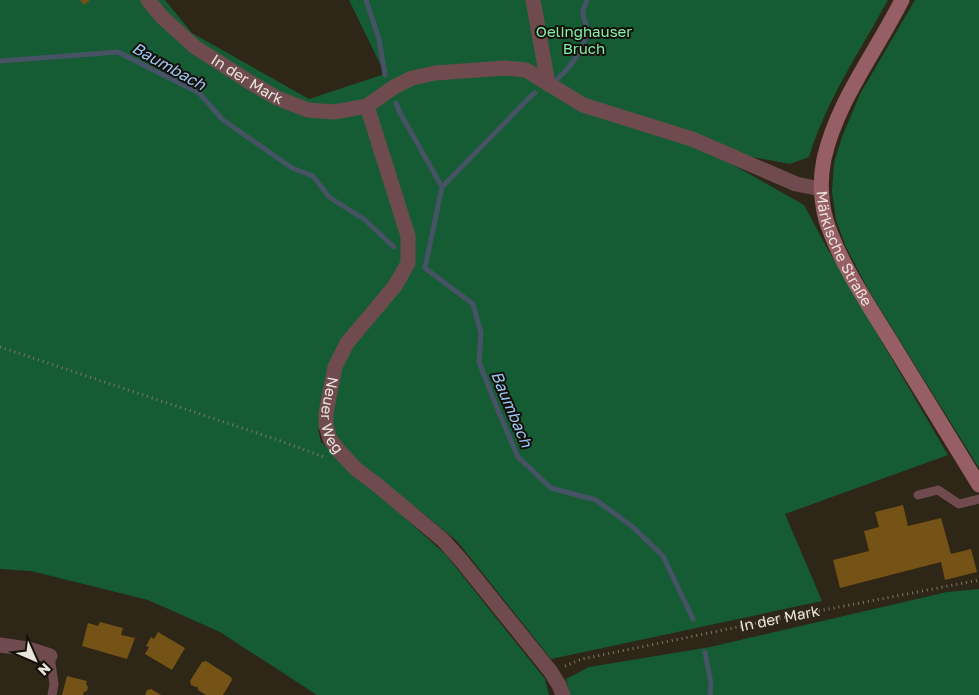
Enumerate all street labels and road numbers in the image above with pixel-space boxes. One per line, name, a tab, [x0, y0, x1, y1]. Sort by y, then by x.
street label: In der Mark	[208, 50, 286, 108]
street label: Märkische Straße	[814, 190, 877, 309]
street label: Neuer Weg	[318, 376, 348, 457]
street label: In der Mark	[738, 601, 821, 634]

